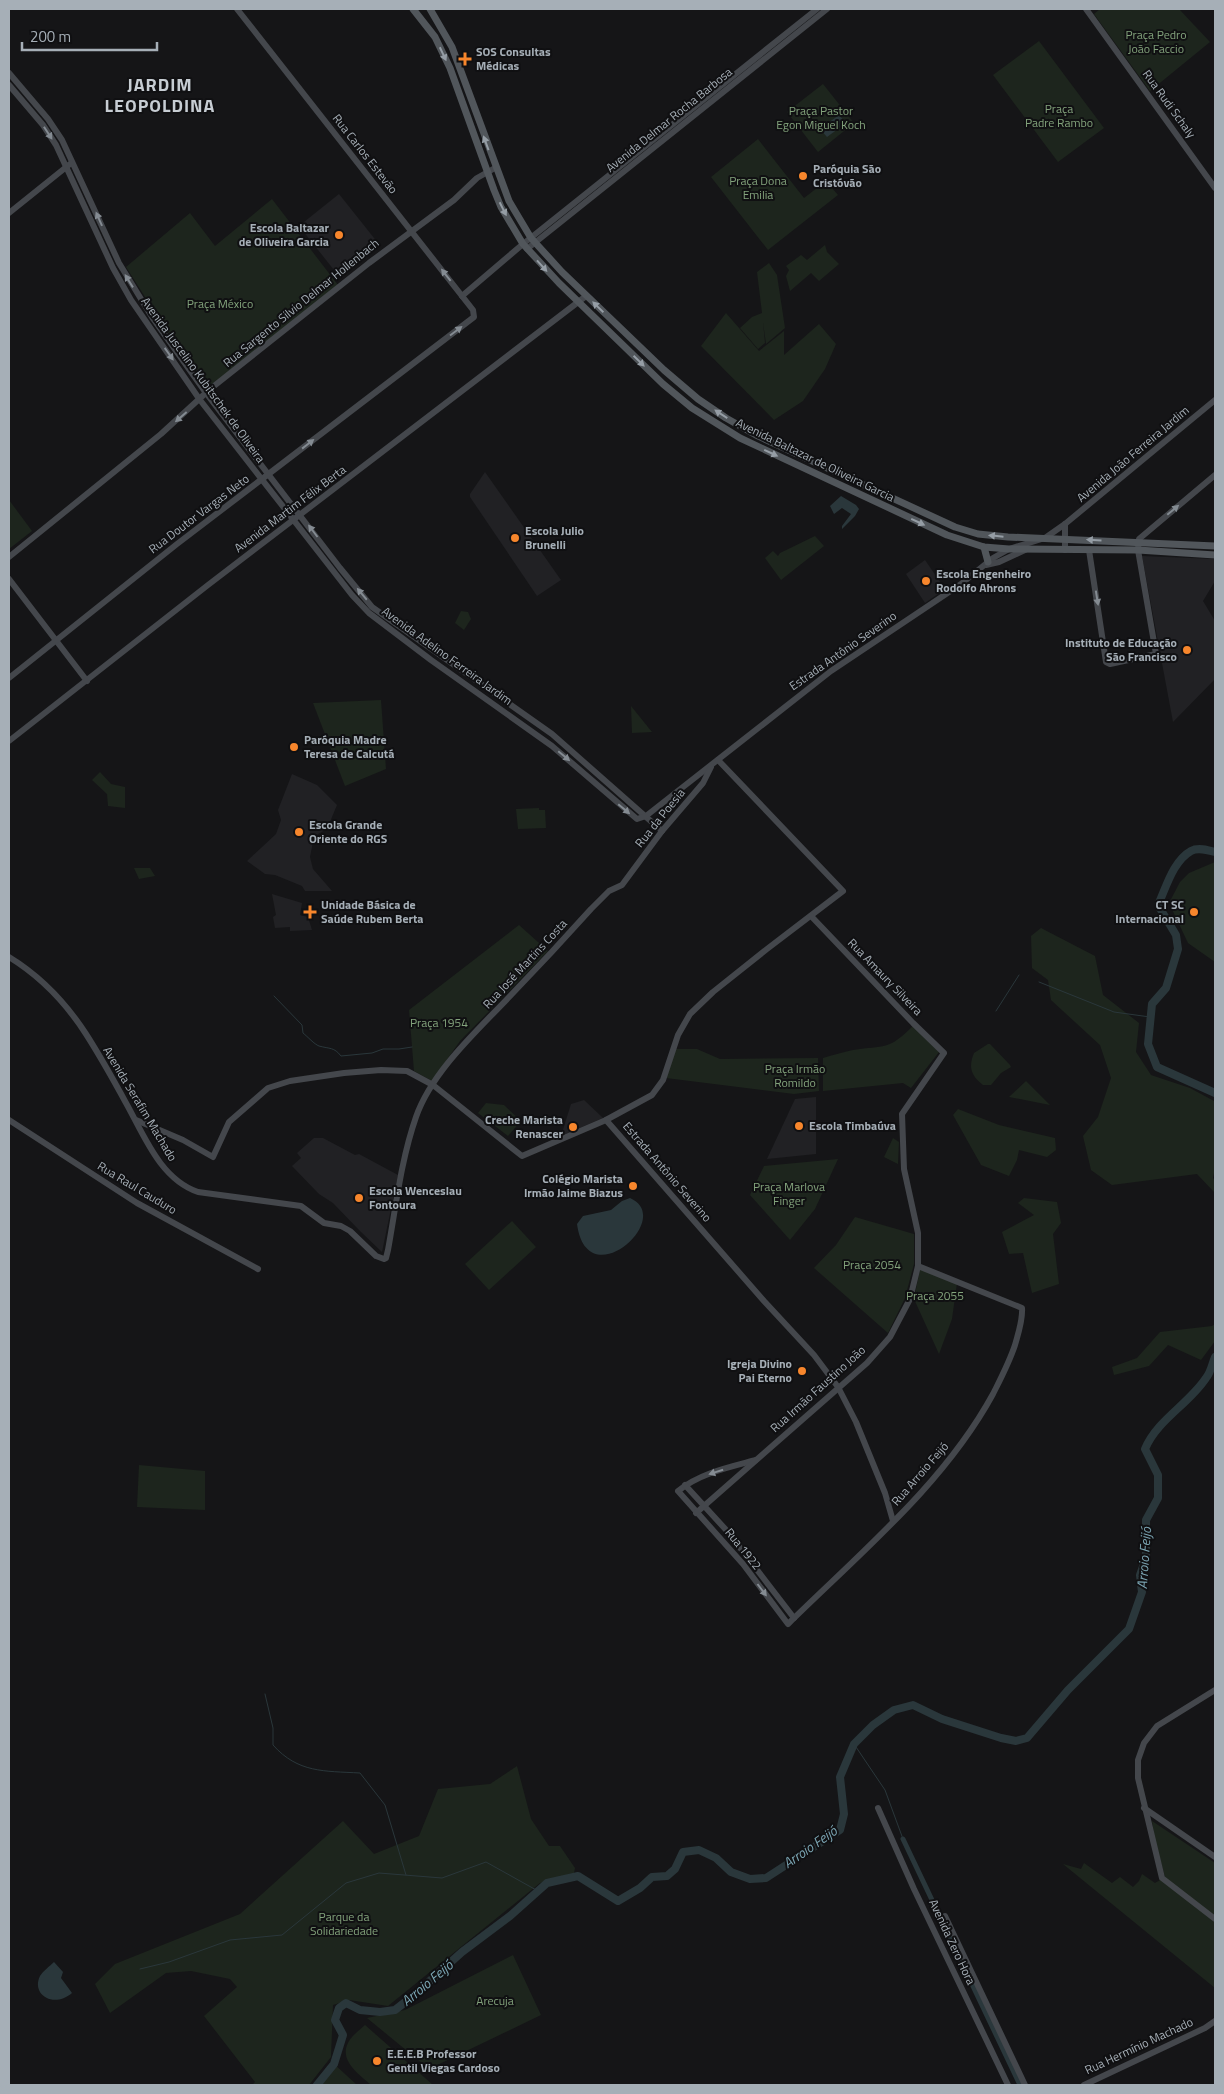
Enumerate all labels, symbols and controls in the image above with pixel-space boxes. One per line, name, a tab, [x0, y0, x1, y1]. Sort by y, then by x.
scale bar	[22, 20, 158, 52]
text: 200 m	[30, 25, 71, 48]
park label: Praça Pedro João Faccio	[1125, 25, 1187, 58]
place label: SOS Consultas Médicas	[476, 42, 551, 75]
one-way arrow	[439, 47, 447, 61]
marker: SOS Consultas Médicas	[458, 52, 472, 66]
street label: Avenida Delmar Rocha Barbosa	[601, 63, 736, 177]
street label: Rua Rudi Schaly	[1138, 66, 1201, 142]
district label: JARDIM LEOPOLDINA	[105, 71, 215, 119]
park label: Praça Padre Rambo	[1025, 99, 1093, 132]
park label: Praça Pastor Egon Miguel Koch	[776, 101, 866, 134]
street label: Rua Carlos Estevão	[328, 110, 403, 198]
one-way arrow	[44, 127, 53, 140]
one-way arrow	[482, 135, 490, 150]
place label: Paróquia São Cristóvão	[813, 159, 881, 192]
marker: Paróquia São Cristóvão	[797, 170, 809, 182]
park label: Praça Dona Emilia	[729, 171, 787, 204]
one-way arrow	[499, 202, 507, 217]
one-way arrow	[94, 212, 102, 226]
place label: Escola Baltazar de Oliveira Garcia	[239, 218, 330, 251]
marker: Escola Baltazar de Oliveira Garcia	[333, 229, 345, 241]
street label: Rua Sargento Silvio Delmar Hollenbach	[219, 234, 383, 372]
one-way arrow	[536, 260, 548, 272]
one-way arrow	[440, 269, 451, 282]
one-way arrow	[125, 274, 134, 287]
street label: Avenida Juscelino Kubitschek de Oliveira	[137, 293, 270, 467]
park label: Praça México	[187, 294, 253, 313]
one-way arrow	[593, 302, 605, 314]
one-way arrow	[449, 325, 462, 336]
one-way arrow	[164, 348, 174, 361]
one-way arrow	[633, 355, 645, 367]
street label: Avenida João Ferreira Jardim	[1072, 401, 1193, 506]
one-way arrow	[714, 409, 727, 419]
one-way arrow	[175, 411, 187, 423]
street label: Avenida Baltazar de Oliveira Garcia	[733, 413, 898, 506]
one-way arrow	[301, 439, 314, 450]
one-way arrow	[764, 450, 778, 458]
street label: Avenida Martim Félix Berta	[230, 460, 350, 557]
street label: Rua Doutor Vargas Neto	[144, 469, 253, 558]
one-way arrow	[1167, 505, 1179, 516]
one-way arrow	[911, 518, 925, 526]
place label: Escola Julio Brunelli	[525, 521, 584, 554]
one-way arrow	[307, 525, 318, 538]
marker: Escola Julio Brunelli	[509, 532, 521, 544]
one-way arrow	[988, 532, 1004, 540]
one-way arrow	[1086, 536, 1102, 544]
place label: Escola Engenheiro Rodolfo Ahrons	[936, 564, 1031, 597]
marker: Escola Engenheiro Rodolfo Ahrons	[920, 575, 932, 587]
one-way arrow	[356, 588, 367, 601]
one-way arrow	[1093, 591, 1101, 607]
street label: Avenida Adelino Ferreira Jardim	[378, 602, 517, 710]
street label: Estrada Antônio Severino	[785, 606, 900, 695]
place label: Instituto de Educação São Francisco	[1065, 633, 1177, 666]
marker: Instituto de Educação São Francisco	[1181, 644, 1193, 656]
place label: Paróquia Madre Teresa de Calcutá	[304, 730, 394, 763]
marker: Paróquia Madre Teresa de Calcutá	[288, 741, 300, 753]
one-way arrow	[558, 750, 570, 762]
street label: Rua da Poesia	[630, 784, 689, 851]
one-way arrow	[617, 803, 630, 814]
place label: Escola Grande Oriente do RGS	[309, 815, 388, 848]
marker: Escola Grande Oriente do RGS	[293, 826, 305, 838]
place label: Unidade Básica de Saúde Rubem Berta	[321, 895, 423, 928]
place label: CT SC Internacional	[1115, 895, 1184, 928]
marker: Unidade Básica de Saúde Rubem Berta	[303, 905, 317, 919]
marker: CT SC Internacional	[1188, 906, 1200, 918]
street label: Rua José Martins Costa	[478, 915, 571, 1013]
street label: Rua Amaury Silveira	[843, 934, 927, 1020]
park label: Praça 1954	[410, 1013, 468, 1032]
street label: Avenida Serafim Machado	[98, 1043, 182, 1165]
park label: Praça Irmão Romildo	[765, 1059, 825, 1092]
place label: Creche Marista Renascer	[485, 1110, 564, 1143]
place label: Escola Timbaúva	[809, 1116, 896, 1135]
street label: Estrada Antônio Severino	[618, 1117, 716, 1226]
marker: Escola Timbaúva	[793, 1120, 805, 1132]
marker: Creche Marista Renascer	[567, 1121, 579, 1133]
street label: Rua Raul Cauduro	[94, 1156, 181, 1219]
place label: Colégio Marista Irmão Jaime Biazus	[524, 1169, 623, 1202]
park label: Praça Marlova Finger	[753, 1177, 825, 1210]
marker: Colégio Marista Irmão Jaime Biazus	[627, 1180, 639, 1192]
place label: Escola Wenceslau Fontoura	[369, 1181, 462, 1214]
marker: Escola Wenceslau Fontoura	[353, 1192, 365, 1204]
park label: Praça 2054	[843, 1255, 901, 1274]
park label: Praça 2055	[906, 1286, 964, 1305]
street label: Rua Irmão Faustino João	[766, 1341, 870, 1437]
place label: Igreja Divino Pai Eterno	[727, 1354, 792, 1387]
marker: Igreja Divino Pai Eterno	[796, 1365, 808, 1377]
street label: Rua Arroio Feijó	[886, 1437, 953, 1510]
one-way arrow	[708, 1469, 723, 1476]
street label: Rua 1922	[721, 1524, 766, 1574]
water label: Arroio Feijó	[1131, 1525, 1156, 1590]
one-way arrow	[757, 1583, 767, 1597]
water label: Arroio Feijó	[778, 1820, 842, 1873]
street label: Avenida Zero Hora	[924, 1896, 981, 1988]
park label: Parque da Solidariedade	[310, 1907, 378, 1940]
water label: Arroio Feijó	[396, 1954, 458, 2011]
park label: Arecuja	[476, 1991, 514, 2010]
street label: Rua Hermínio Machado	[1081, 2012, 1196, 2079]
place label: E.E.E.B Professor Gentil Viegas Cardoso	[387, 2044, 500, 2077]
marker: E.E.E.B Professor Gentil Viegas Cardoso	[371, 2055, 383, 2067]

